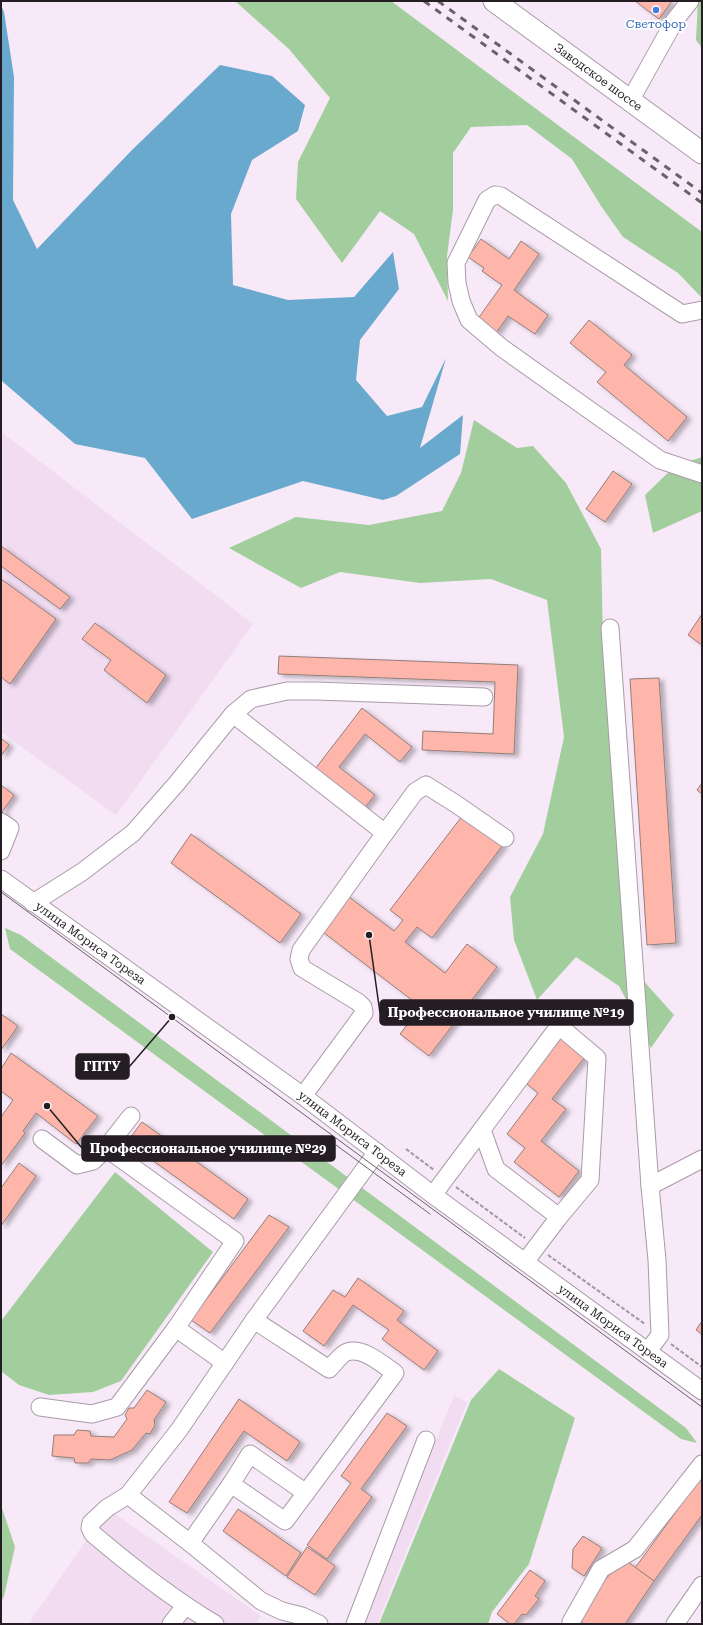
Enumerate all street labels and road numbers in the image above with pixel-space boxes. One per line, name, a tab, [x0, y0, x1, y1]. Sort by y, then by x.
street label: Заводское шоссе	[551, 40, 645, 114]
street label: улица Мориса Тореза	[32, 899, 149, 988]
street label: улица Мориса Тореза	[296, 1088, 410, 1180]
street label: улица Мориса Тореза	[555, 1282, 671, 1371]

